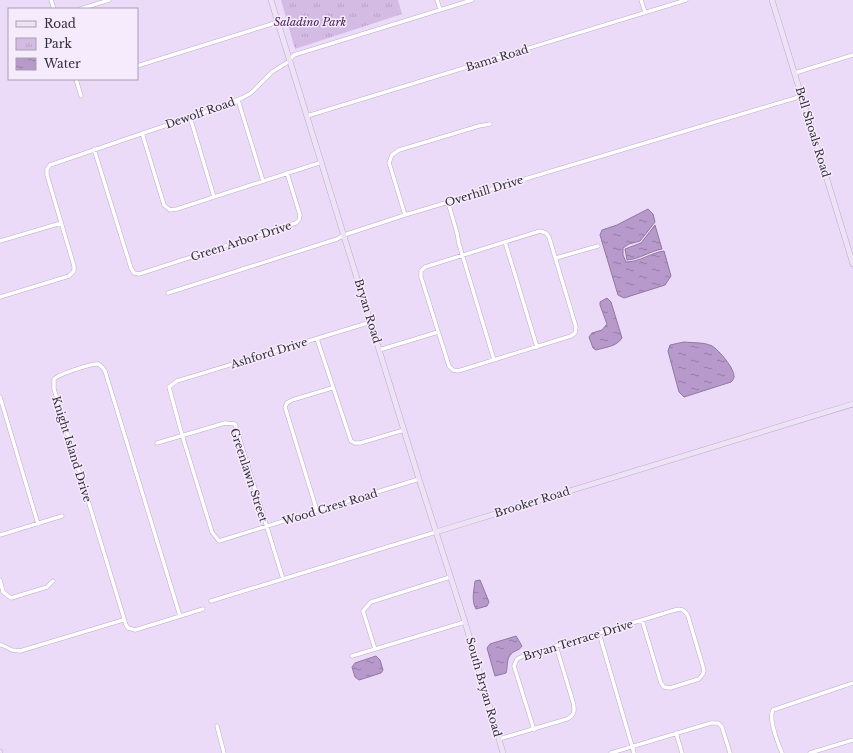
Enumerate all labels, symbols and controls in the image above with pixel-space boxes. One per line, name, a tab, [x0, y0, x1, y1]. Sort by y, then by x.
legend	[8, 8, 138, 80]
park label: Saladino Park	[274, 15, 347, 29]
text: Road	[44, 16, 76, 31]
text: Park	[44, 36, 72, 51]
street label: Bama Road	[464, 42, 531, 74]
text: Water	[43, 56, 81, 71]
street label: Bell Shoals Road	[793, 85, 834, 180]
street label: Dewolf Road	[163, 94, 237, 131]
street label: Overhill Drive	[443, 172, 525, 210]
street label: Green Arbor Drive	[189, 218, 293, 264]
street label: Bryan Road	[352, 277, 385, 345]
street label: Ashford Drive	[228, 335, 309, 372]
street label: Knight Island Drive	[49, 394, 95, 504]
street label: Greenlawn Street	[227, 426, 271, 524]
street label: Brooker Road	[493, 484, 572, 520]
street label: Wood Crest Road	[280, 486, 380, 528]
street label: Bryan Terrace Drive	[521, 617, 635, 663]
street label: South Bryan Road	[463, 635, 505, 739]

